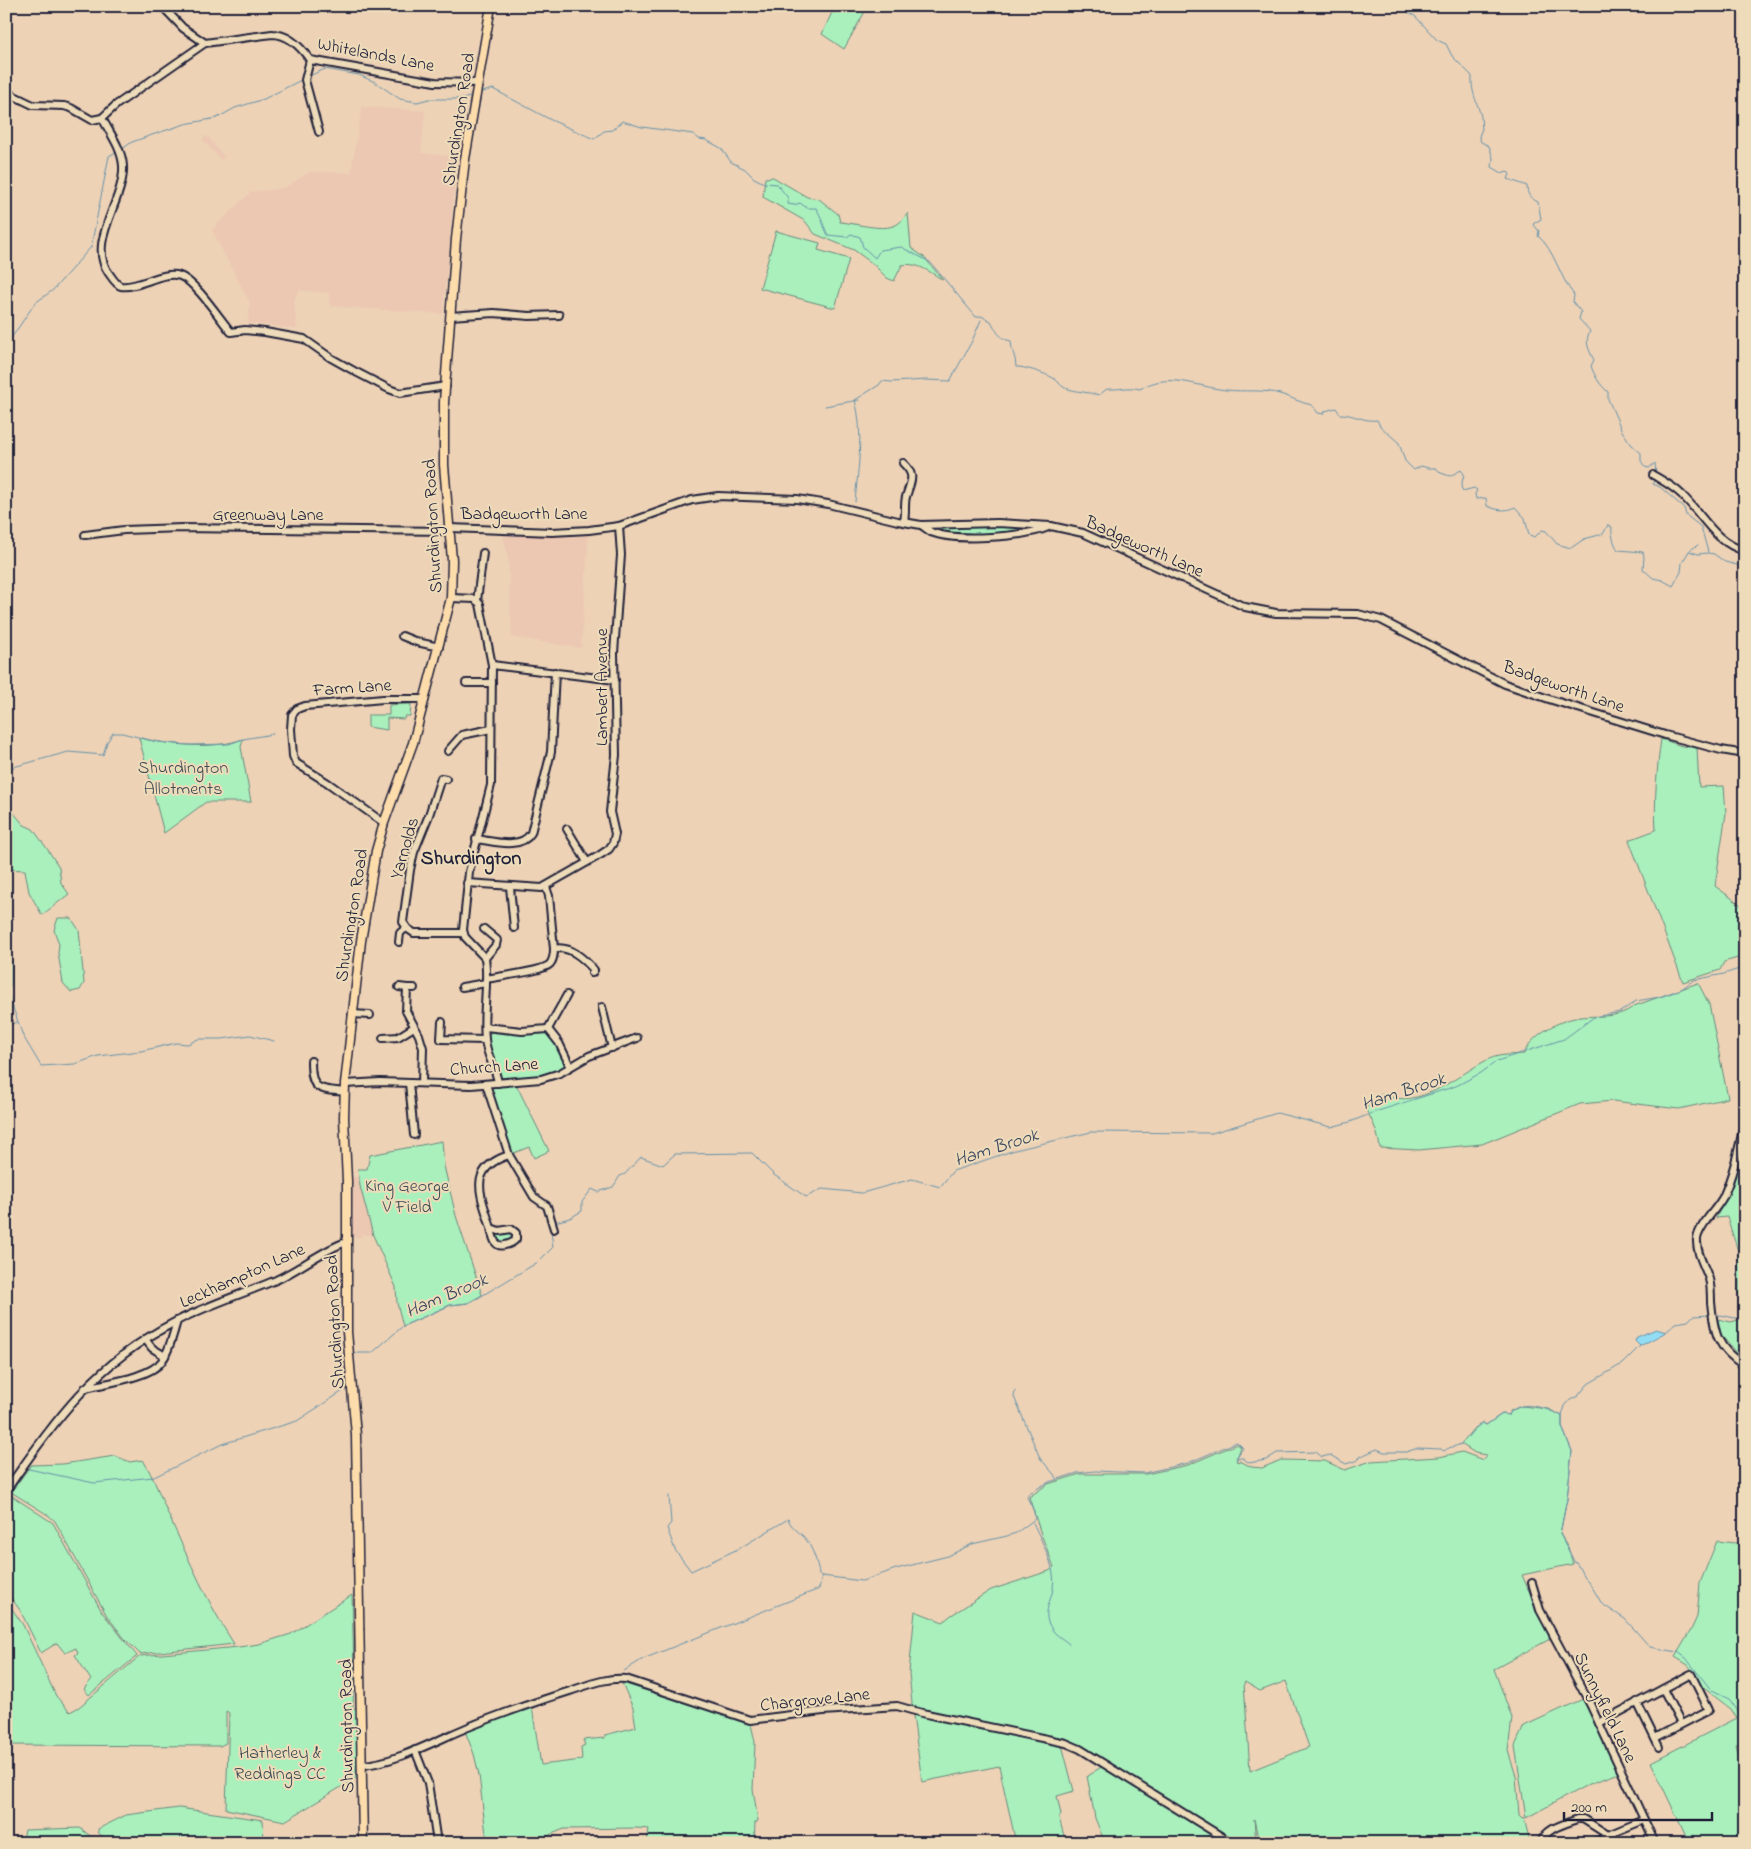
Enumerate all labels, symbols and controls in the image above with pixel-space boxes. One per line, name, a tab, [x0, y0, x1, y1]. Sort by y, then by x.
street label: Whitelands Lane	[315, 32, 437, 80]
street label: Shurdington Road	[437, 51, 484, 188]
street label: Shurdington Road	[418, 458, 451, 594]
street label: Badgeworth Lane	[459, 502, 588, 529]
street label: Greenway Lane	[212, 503, 325, 529]
street label: Badgeworth Lane	[1080, 510, 1208, 587]
street label: Lambert Avenue	[590, 627, 616, 746]
street label: Badgeworth Lane	[1498, 655, 1629, 722]
street label: Farm Lane	[311, 673, 393, 705]
park label: Shurdington Allotments	[138, 756, 228, 803]
street label: Yarnolds	[385, 814, 427, 883]
district label: Shurdington	[421, 845, 521, 875]
street label: Shurdington Road	[330, 847, 377, 984]
street label: Church Lane	[449, 1052, 540, 1084]
water label: Ham Brook	[1358, 1066, 1450, 1119]
water label: Ham Brook	[951, 1122, 1043, 1175]
park label: King George V Field	[365, 1174, 450, 1221]
street label: Leckhampton Lane	[176, 1237, 310, 1316]
street label: Shurdington Road	[320, 1254, 353, 1390]
water label: Ham Brook	[402, 1267, 493, 1326]
street label: Sunnyfield Lane	[1566, 1648, 1643, 1768]
street label: Shurdington Road	[334, 1659, 363, 1793]
street label: Chargrove Lane	[759, 1682, 872, 1721]
park label: Hatherley & Reddings CC	[234, 1741, 326, 1789]
scale bar	[1564, 1789, 1711, 1821]
text: 200 m	[1571, 1797, 1607, 1819]

